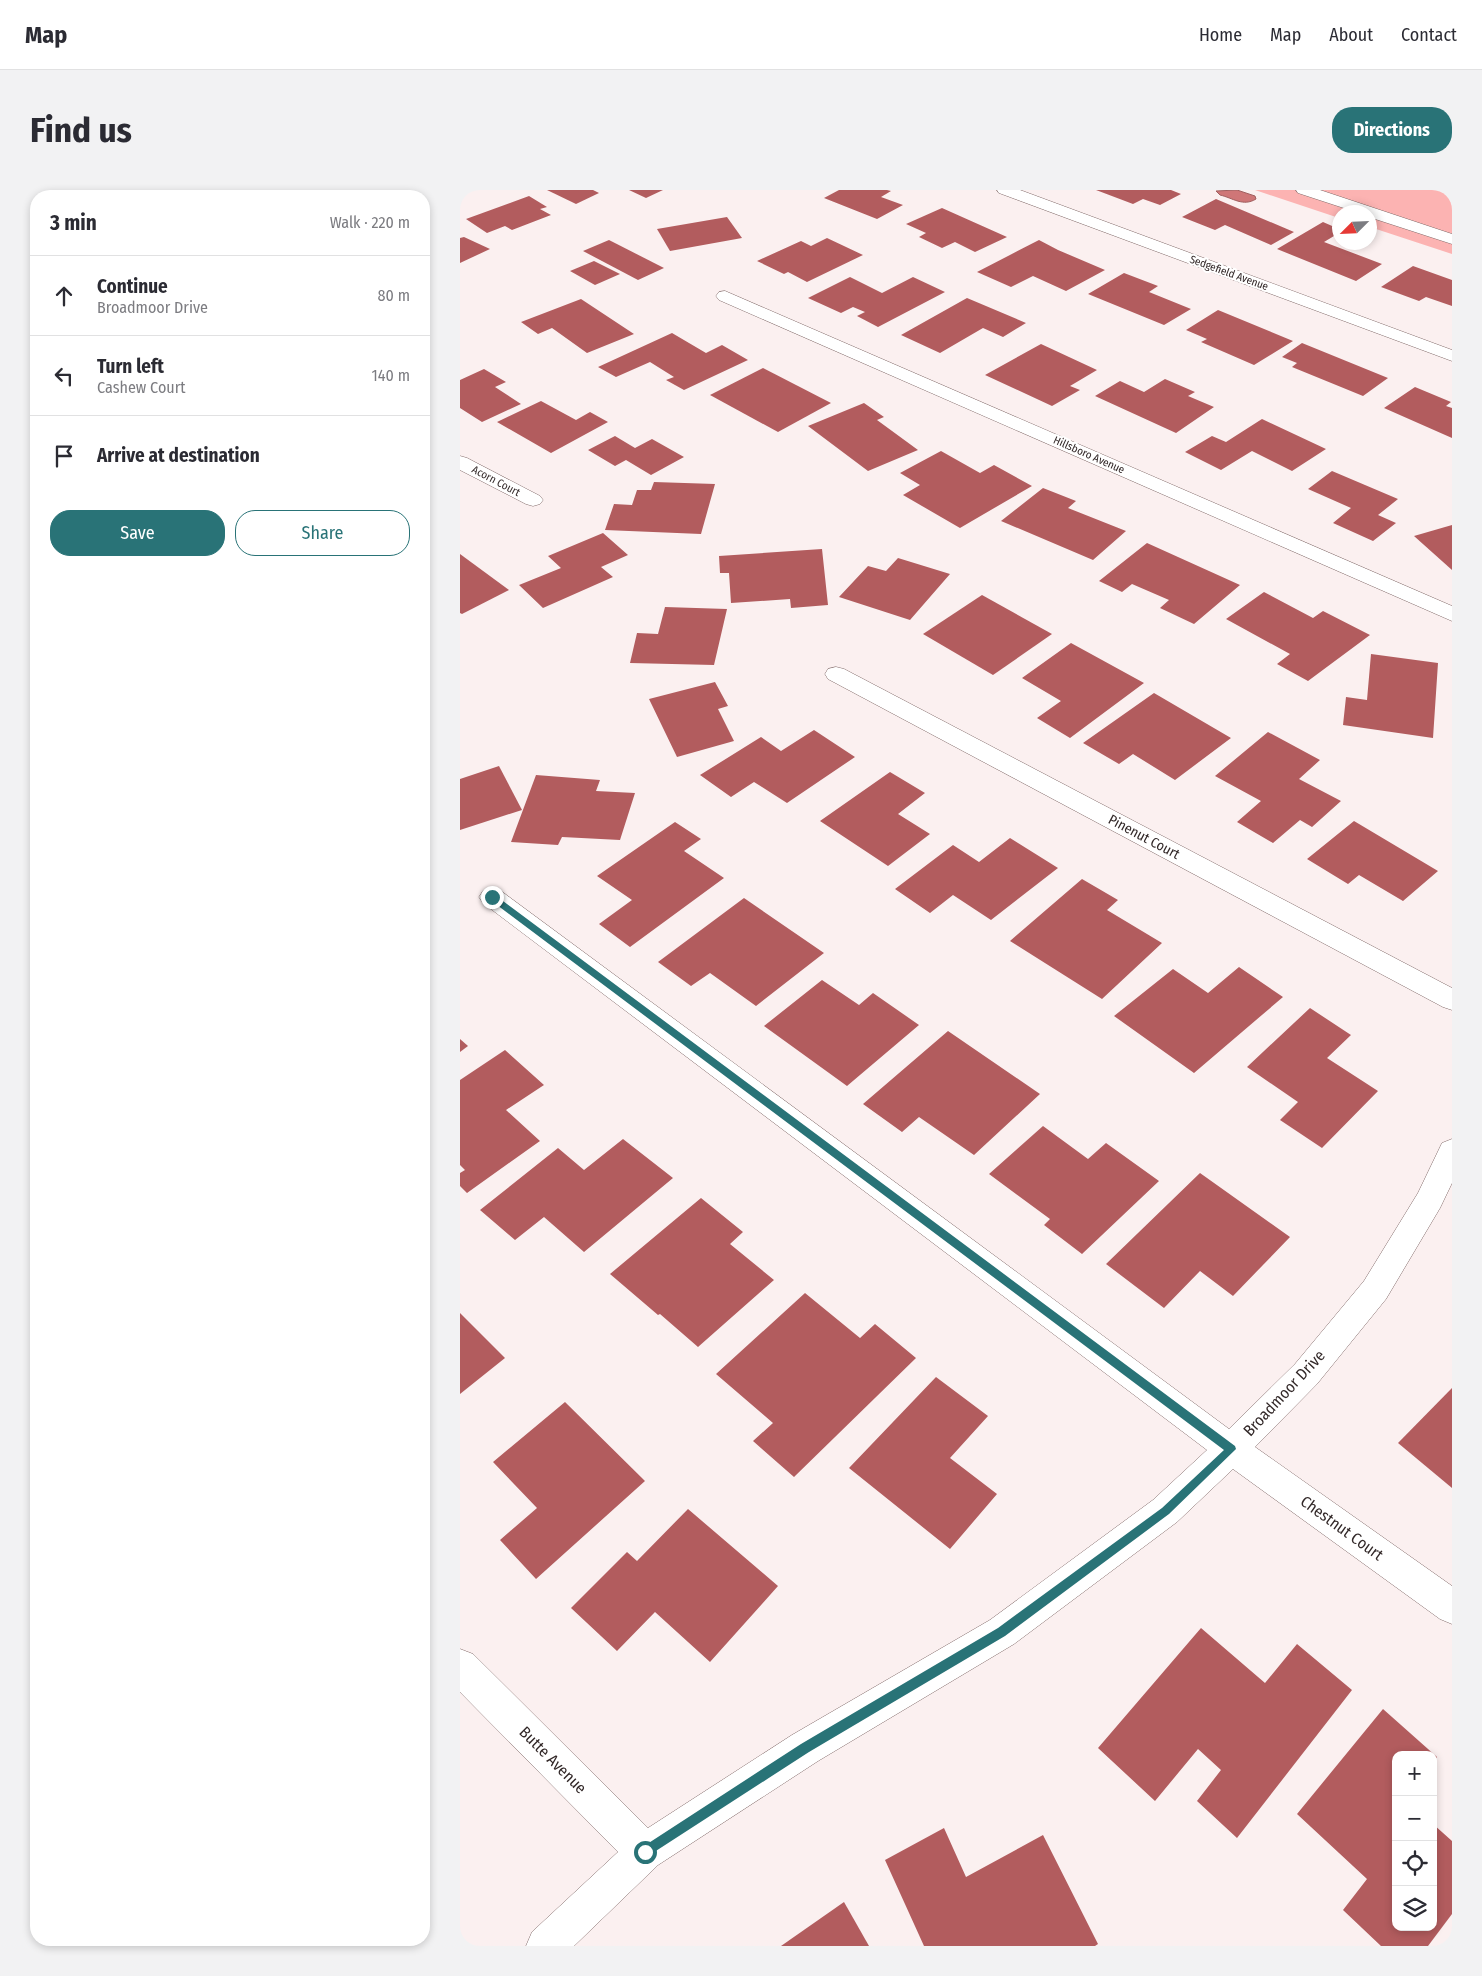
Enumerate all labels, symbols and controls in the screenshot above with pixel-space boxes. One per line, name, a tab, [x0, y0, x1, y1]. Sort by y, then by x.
text: Map	[25, 21, 67, 49]
text: Home	[1199, 24, 1242, 46]
text: Map	[1270, 24, 1301, 46]
text: About	[1329, 24, 1373, 46]
text: Contact	[1401, 24, 1457, 46]
button: Directions	[1332, 107, 1452, 153]
text: Find us	[30, 109, 132, 151]
north arrow	[1332, 205, 1377, 250]
text: 3 min	[50, 210, 97, 236]
text: Walk · 220 m	[330, 213, 410, 232]
street label: Sedgefield Avenue	[1188, 253, 1270, 293]
text: Continue	[97, 275, 168, 298]
icon: ahead	[50, 282, 78, 310]
text: 80 m	[378, 286, 410, 305]
text: Broadmoor Drive	[97, 298, 208, 317]
text: Turn left	[97, 355, 164, 378]
icon: left	[50, 362, 78, 390]
text: 140 m	[372, 366, 410, 385]
text: Cashew Court	[97, 378, 186, 397]
street label: Hillsboro Avenue	[1051, 433, 1127, 477]
icon: arrive	[50, 442, 78, 470]
text: Arrive at destination	[97, 444, 260, 467]
street label: Acorn Court	[470, 463, 523, 499]
button: Save	[50, 510, 225, 556]
button: Share	[235, 510, 410, 556]
street label: Pinenut Court	[1105, 811, 1183, 863]
route end	[481, 886, 504, 909]
street label: Broadmoor Drive	[1239, 1346, 1329, 1440]
street label: Chestnut Court	[1297, 1492, 1388, 1565]
street label: Butte Avenue	[515, 1722, 591, 1798]
map controls	[1392, 1751, 1437, 1931]
button: +	[1392, 1751, 1437, 1796]
button: −	[1392, 1796, 1437, 1841]
route start	[634, 1841, 657, 1864]
button: locate	[1392, 1841, 1437, 1886]
button: layers	[1392, 1886, 1437, 1931]

